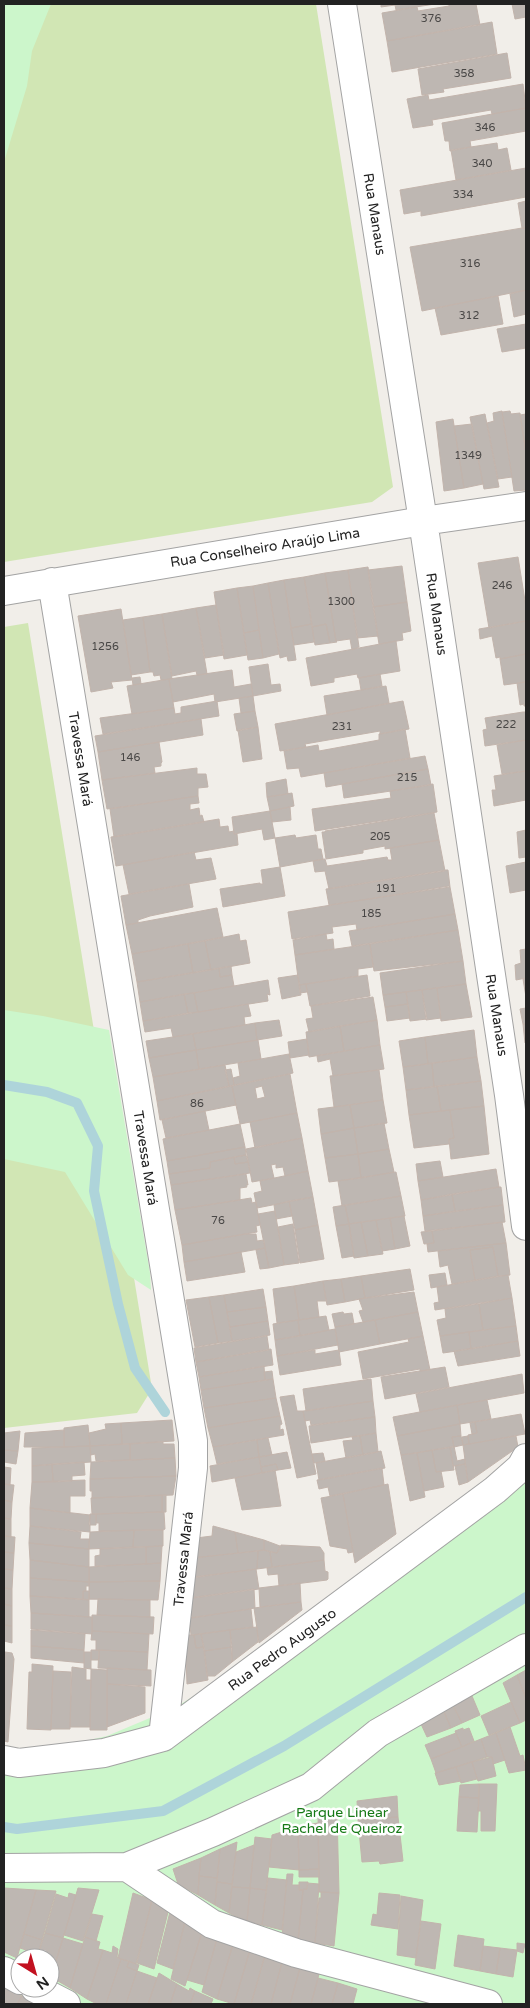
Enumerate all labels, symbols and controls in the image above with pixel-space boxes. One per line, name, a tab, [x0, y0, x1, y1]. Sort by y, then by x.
house number: 376	[421, 12, 441, 25]
house number: 358	[454, 67, 474, 80]
house number: 346	[475, 121, 495, 134]
house number: 340	[472, 157, 492, 170]
street label: Rua Manaus	[360, 172, 389, 257]
house number: 334	[453, 188, 473, 201]
house number: 316	[460, 257, 480, 270]
house number: 312	[459, 309, 479, 322]
house number: 1349	[454, 449, 482, 462]
street label: Rua Conselheiro Araújo Lima	[169, 524, 361, 571]
street label: Rua Manaus	[422, 572, 451, 657]
house number: 246	[492, 579, 512, 592]
house number: 1300	[327, 595, 355, 608]
house number: 1256	[91, 640, 119, 653]
street label: Travessa Mará	[65, 711, 96, 808]
house number: 222	[496, 718, 516, 731]
house number: 231	[332, 720, 352, 733]
house number: 146	[120, 751, 140, 764]
house number: 215	[397, 771, 417, 784]
house number: 205	[370, 830, 390, 843]
house number: 191	[376, 882, 396, 895]
house number: 185	[361, 907, 381, 920]
street label: Rua Manaus	[482, 973, 511, 1058]
house number: 86	[190, 1097, 204, 1110]
street label: Travessa Mará	[130, 1110, 161, 1207]
house number: 76	[211, 1214, 225, 1227]
street label: Travessa Mará	[170, 1511, 197, 1607]
street label: Rua Pedro Augusto	[225, 1604, 340, 1694]
park label: Parque Linear Rachel de Queiroz	[281, 1804, 403, 1837]
north arrow	[10, 1948, 60, 1998]
text: N	[33, 1973, 52, 1993]

